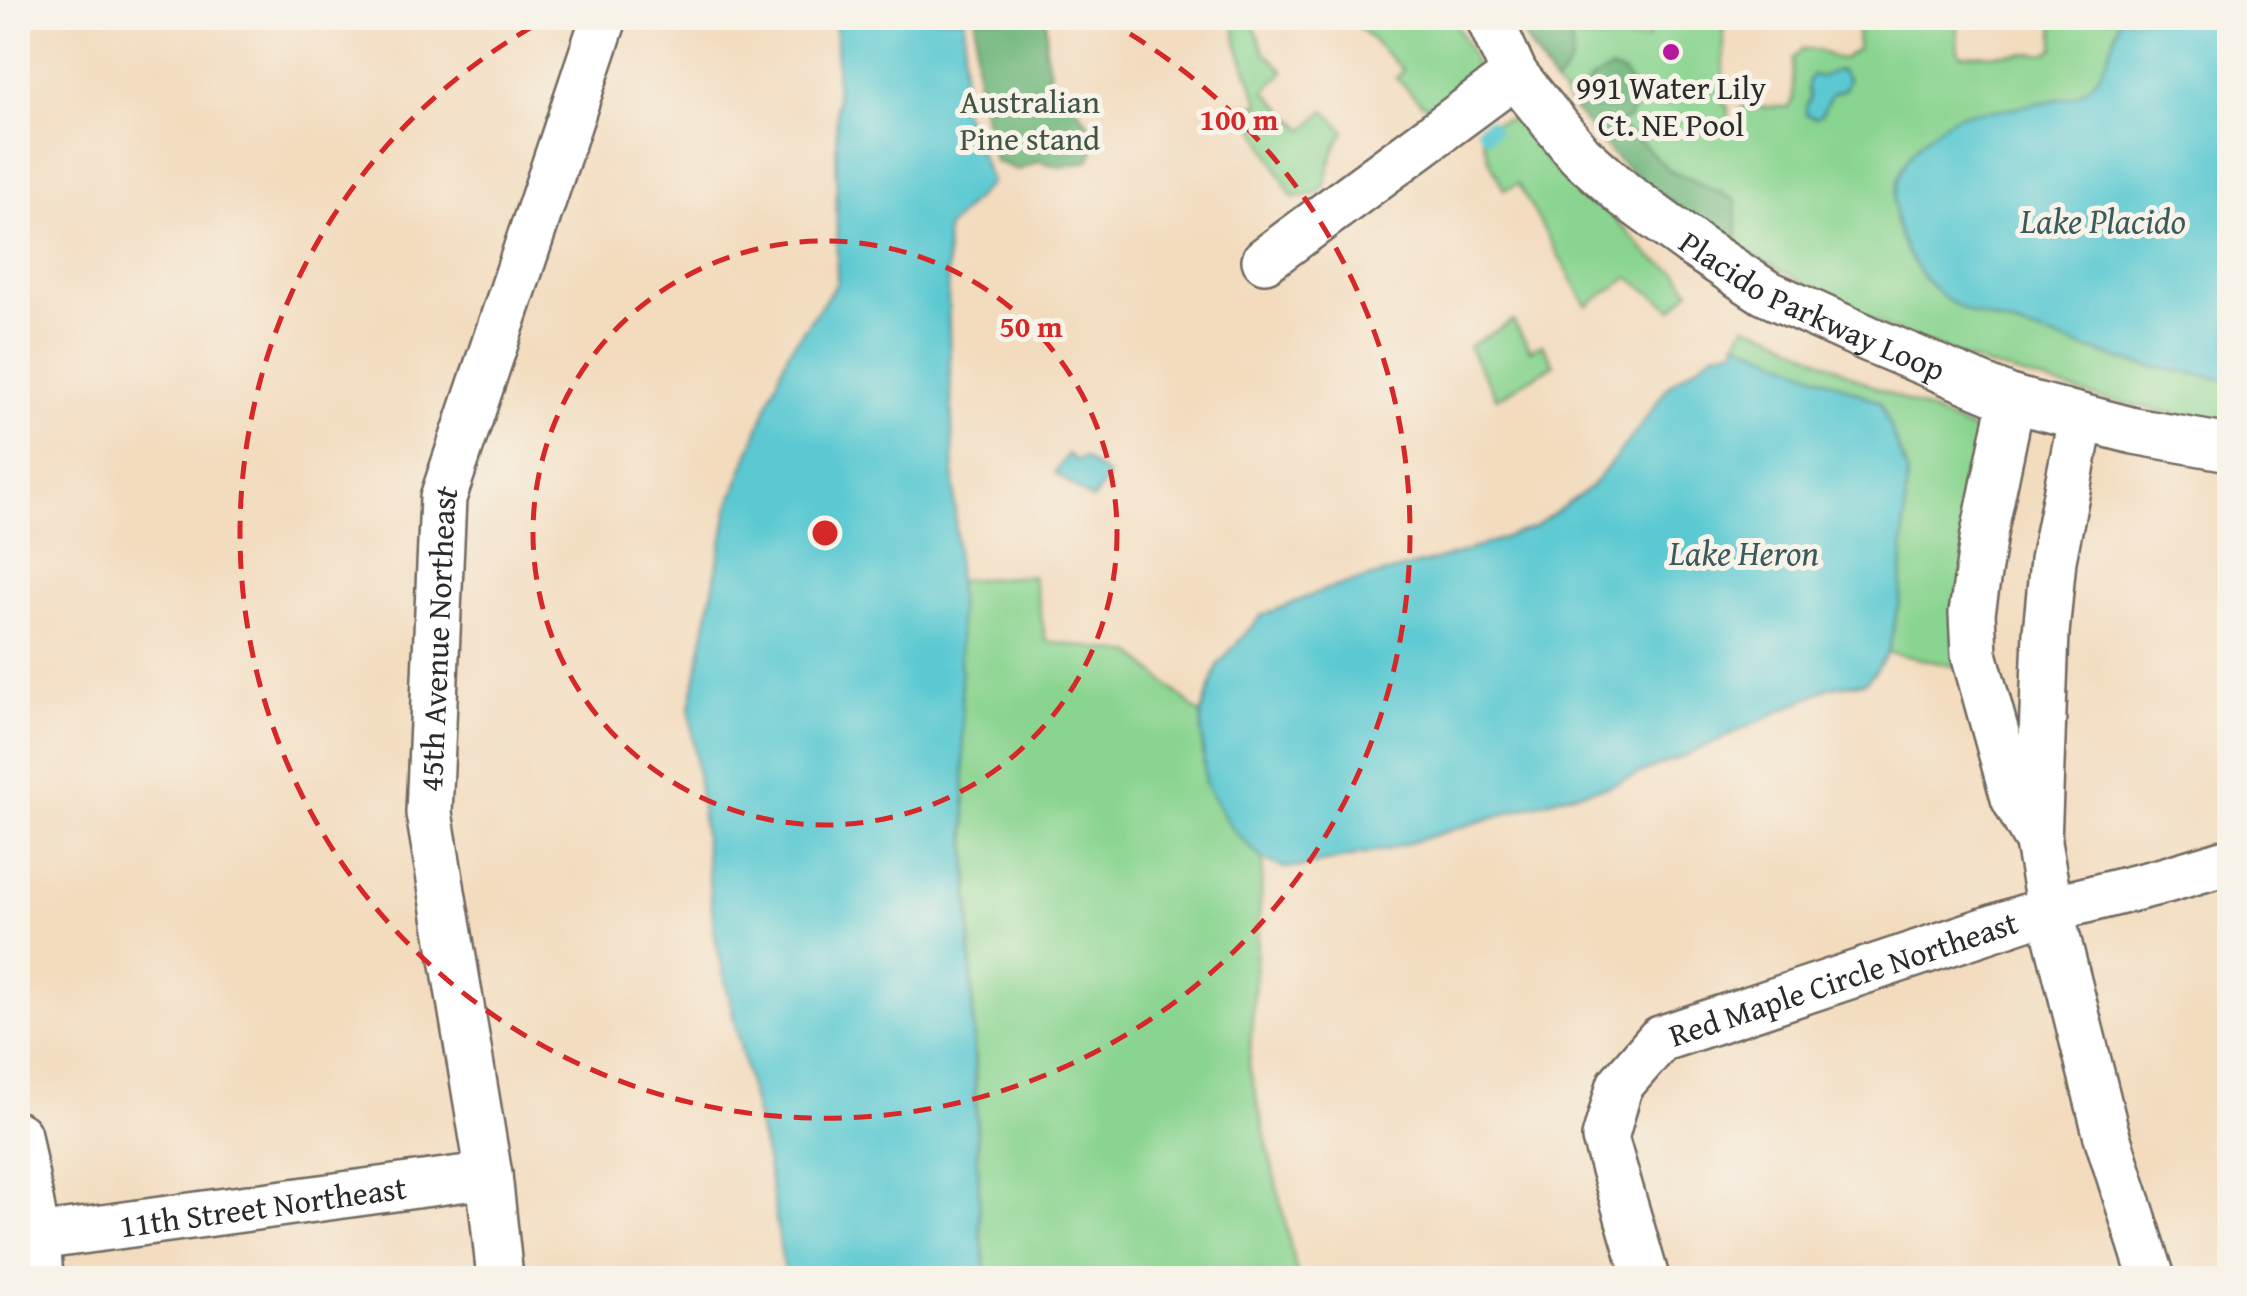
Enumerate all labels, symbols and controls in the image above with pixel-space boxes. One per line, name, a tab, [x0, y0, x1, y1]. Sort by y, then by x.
marker: 991 Water Lily Ct. NE Pool	[1660, 41, 1682, 63]
place label: 991 Water Lily Ct. NE Pool	[1576, 64, 1766, 148]
park label: Australian Pine stand	[960, 78, 1100, 162]
text: 100 m	[1200, 97, 1279, 141]
water label: Lake Placido	[2019, 195, 2186, 246]
street label: Placido Parkway Loop	[1670, 219, 1953, 392]
text: 50 m	[999, 304, 1063, 348]
street label: 45th Avenue Northeast	[406, 479, 469, 793]
centre of rings	[807, 515, 843, 551]
water label: Lake Heron	[1668, 527, 1819, 578]
street label: Red Maple Circle Northeast	[1663, 898, 2024, 1058]
street label: 11th Street Northeast	[117, 1163, 409, 1249]

